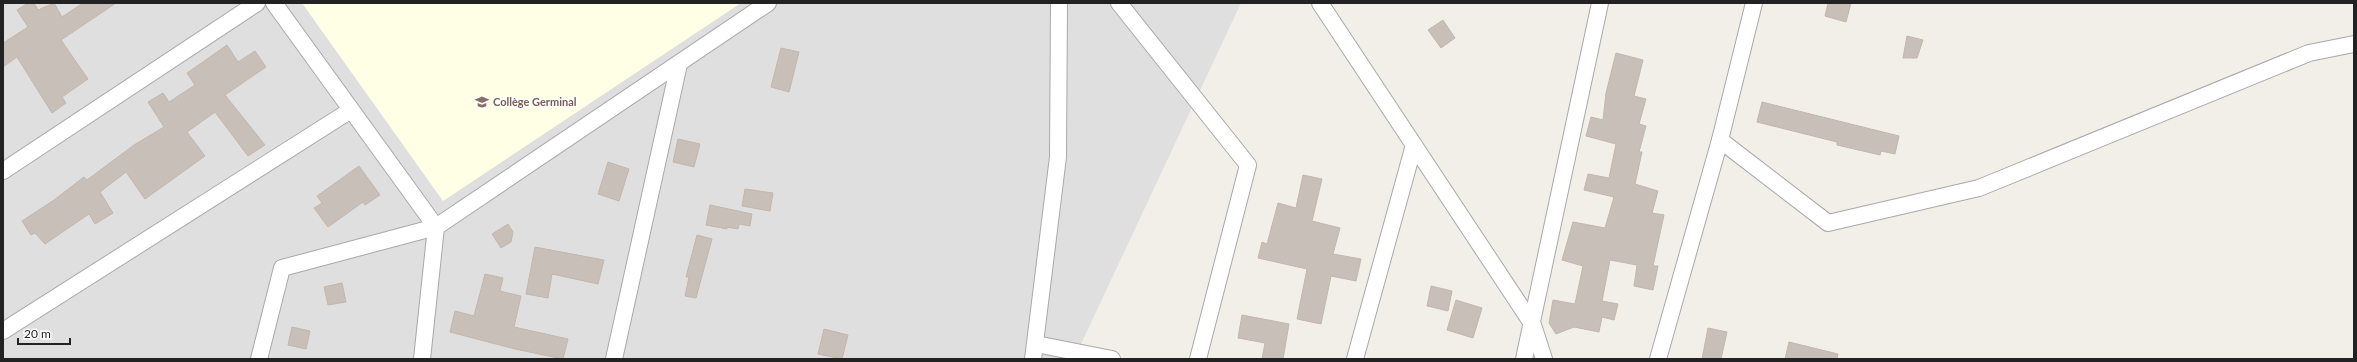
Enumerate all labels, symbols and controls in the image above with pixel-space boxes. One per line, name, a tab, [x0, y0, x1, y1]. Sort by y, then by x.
school or university icon: Collège Germinal	[474, 94, 490, 110]
place label: Collège Germinal	[493, 95, 577, 108]
scale bar	[18, 320, 70, 346]
text: 20 m	[24, 326, 51, 341]

